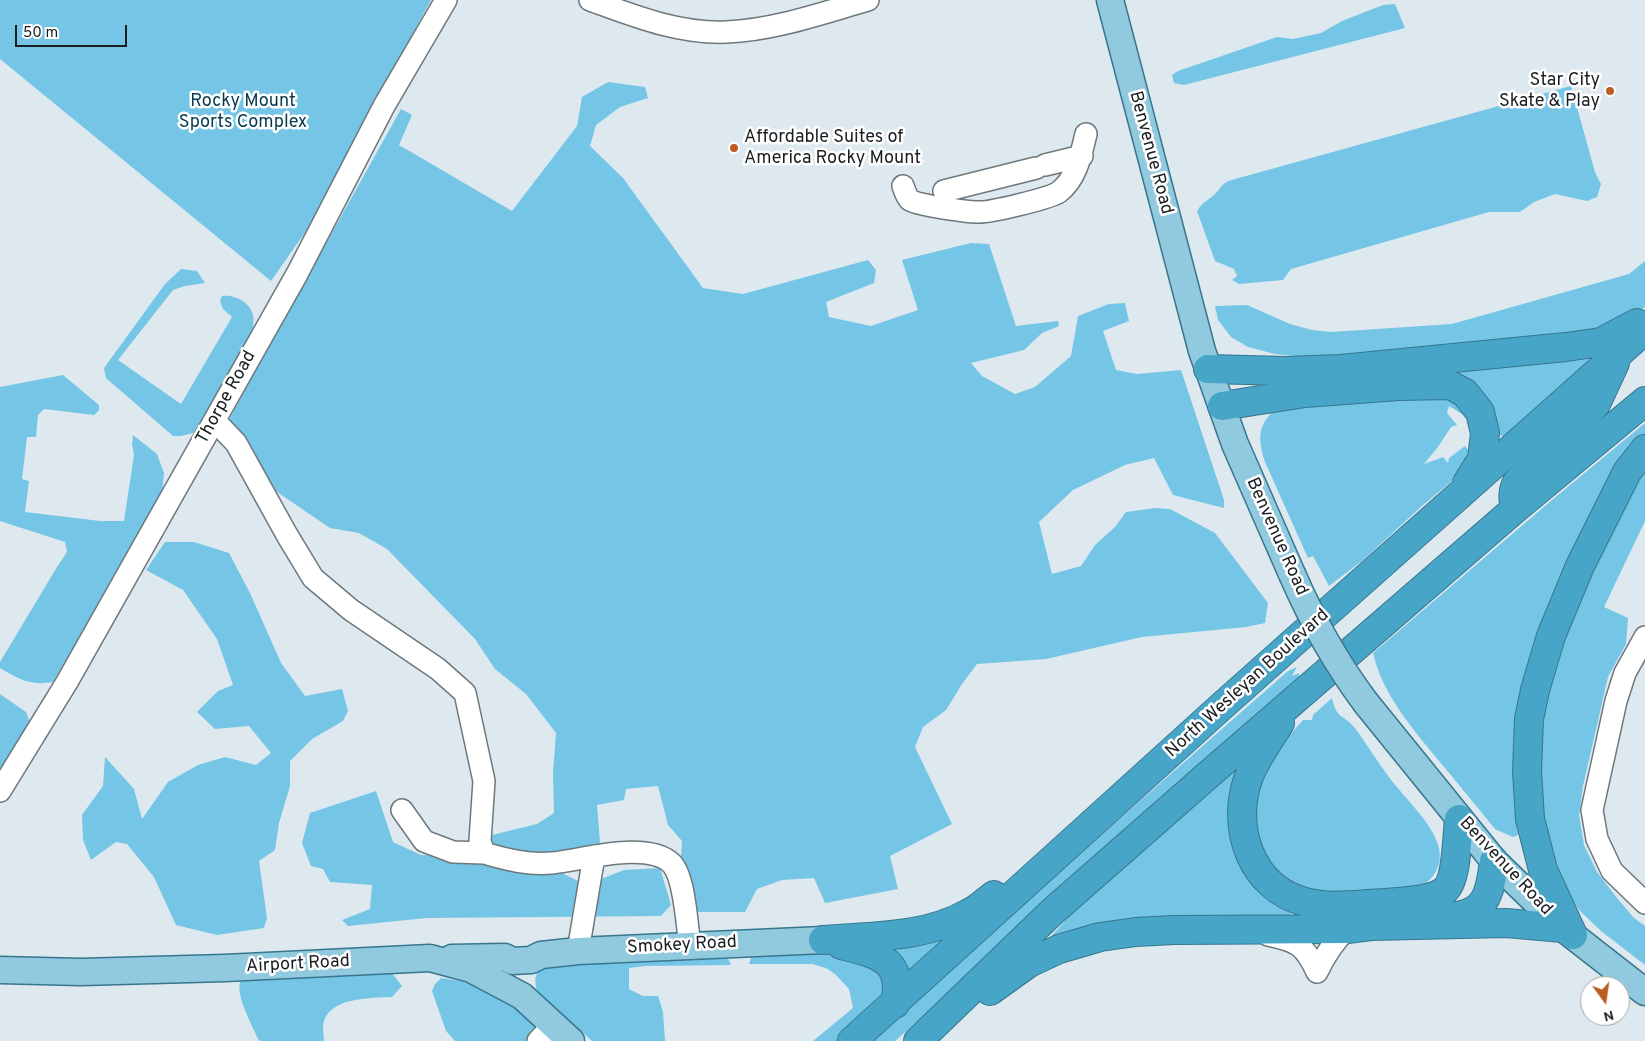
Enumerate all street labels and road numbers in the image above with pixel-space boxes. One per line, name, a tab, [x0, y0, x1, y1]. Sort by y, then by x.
street label: Benvenue Road	[1123, 89, 1177, 217]
street label: Thorpe Road	[192, 347, 262, 449]
street label: Benvenue Road	[1240, 475, 1312, 599]
street label: North Wesleyan Boulevard	[1162, 605, 1334, 763]
street label: Benvenue Road	[1454, 813, 1556, 921]
street label: Smokey Road	[626, 932, 738, 960]
street label: Airport Road	[245, 951, 351, 979]

